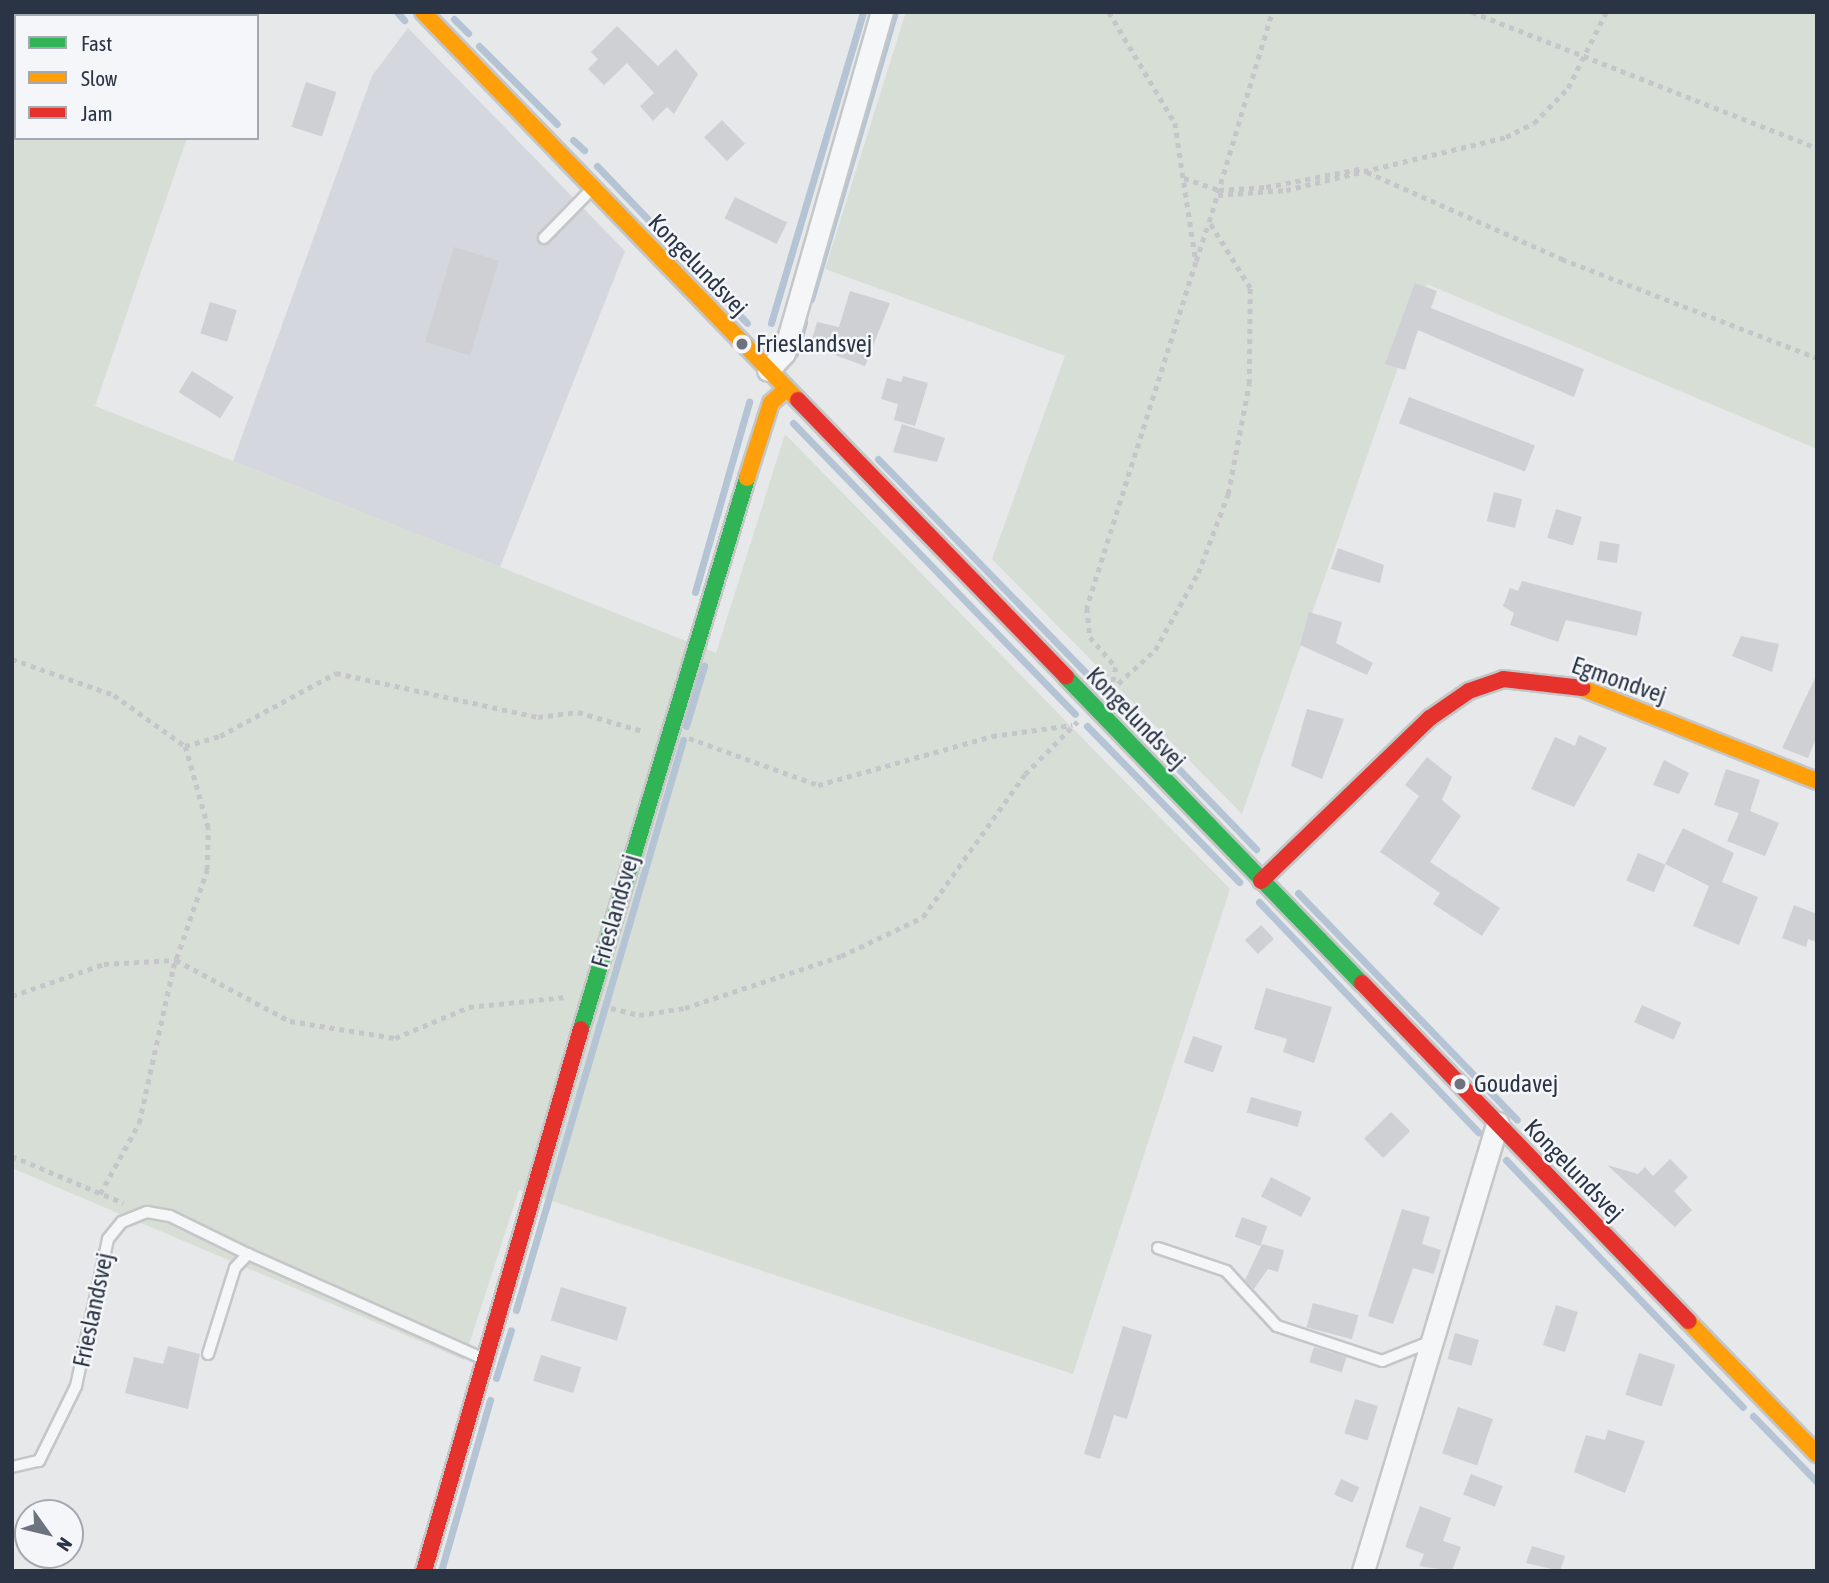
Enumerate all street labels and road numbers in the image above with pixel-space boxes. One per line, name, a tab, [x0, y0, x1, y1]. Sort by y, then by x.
street label: Kongelundsvej	[642, 208, 754, 322]
street label: Egmondvej	[1568, 650, 1670, 710]
street label: Kongelundsvej	[1080, 661, 1192, 775]
street label: Frieslandsvej	[585, 851, 645, 971]
street label: Kongelundsvej	[1518, 1113, 1630, 1227]
street label: Frieslandsvej	[67, 1250, 119, 1370]

